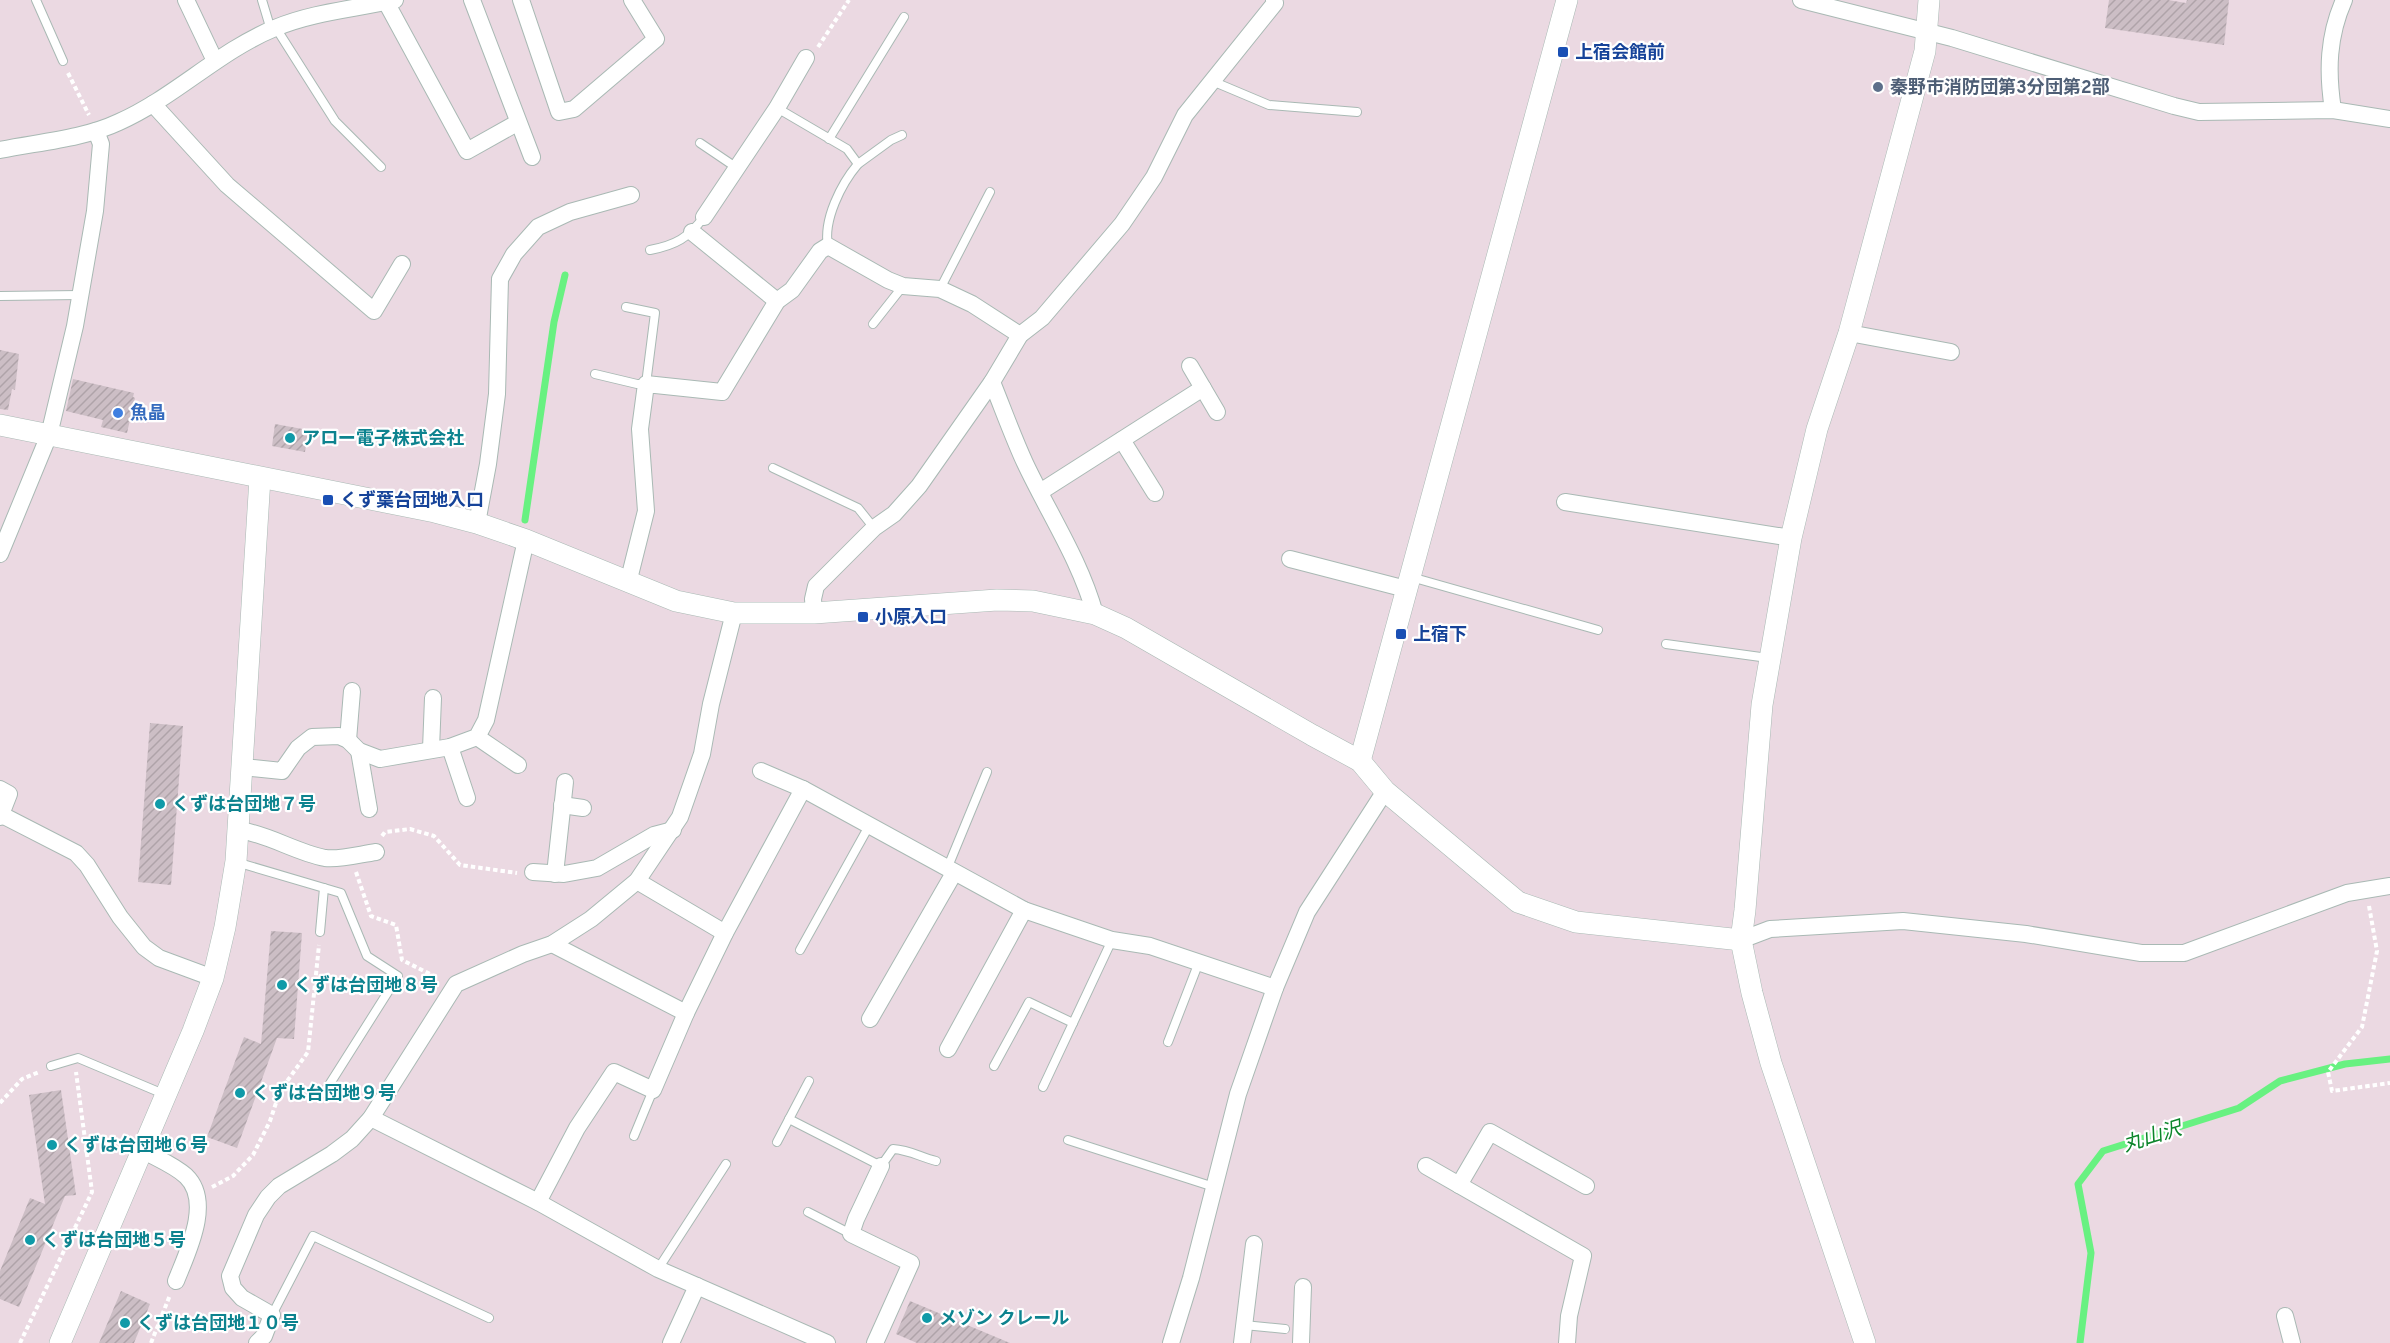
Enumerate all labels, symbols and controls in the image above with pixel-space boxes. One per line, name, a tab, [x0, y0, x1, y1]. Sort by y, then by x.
place label: 上宿会館前	[1575, 42, 1665, 65]
marker: 上宿会館前	[1556, 45, 1570, 59]
place label: 秦野市消防団第3分団第2部	[1890, 77, 2110, 100]
marker: 秦野市消防団第3分団第2部	[1871, 80, 1885, 94]
place label: 魚晶	[130, 402, 166, 426]
marker: 魚晶	[111, 406, 125, 420]
place label: アロー電子株式会社	[302, 428, 464, 451]
marker: アロー電子株式会社	[283, 431, 297, 445]
place label: くず葉台団地入口	[340, 489, 484, 513]
marker: くず葉台団地入口	[321, 493, 335, 507]
place label: 小原入口	[875, 607, 947, 630]
marker: 小原入口	[856, 610, 870, 624]
place label: 上宿下	[1413, 624, 1467, 647]
marker: 上宿下	[1394, 627, 1408, 641]
place label: くずは台団地７号	[172, 793, 316, 817]
marker: くずは台団地７号	[153, 797, 167, 811]
place label: くずは台団地８号	[294, 974, 438, 998]
marker: くずは台団地８号	[275, 978, 289, 992]
place label: くずは台団地９号	[252, 1082, 396, 1106]
marker: くずは台団地９号	[233, 1086, 247, 1100]
water label: 丸山沢	[2120, 1116, 2188, 1159]
place label: くずは台団地６号	[64, 1134, 208, 1158]
marker: くずは台団地６号	[45, 1138, 59, 1152]
place label: くずは台団地５号	[42, 1229, 186, 1253]
marker: くずは台団地５号	[23, 1233, 37, 1247]
place label: メゾン クレール	[939, 1308, 1070, 1331]
marker: メゾン クレール	[920, 1311, 934, 1325]
place label: くずは台団地１０号	[137, 1312, 299, 1336]
marker: くずは台団地１０号	[118, 1316, 132, 1330]

